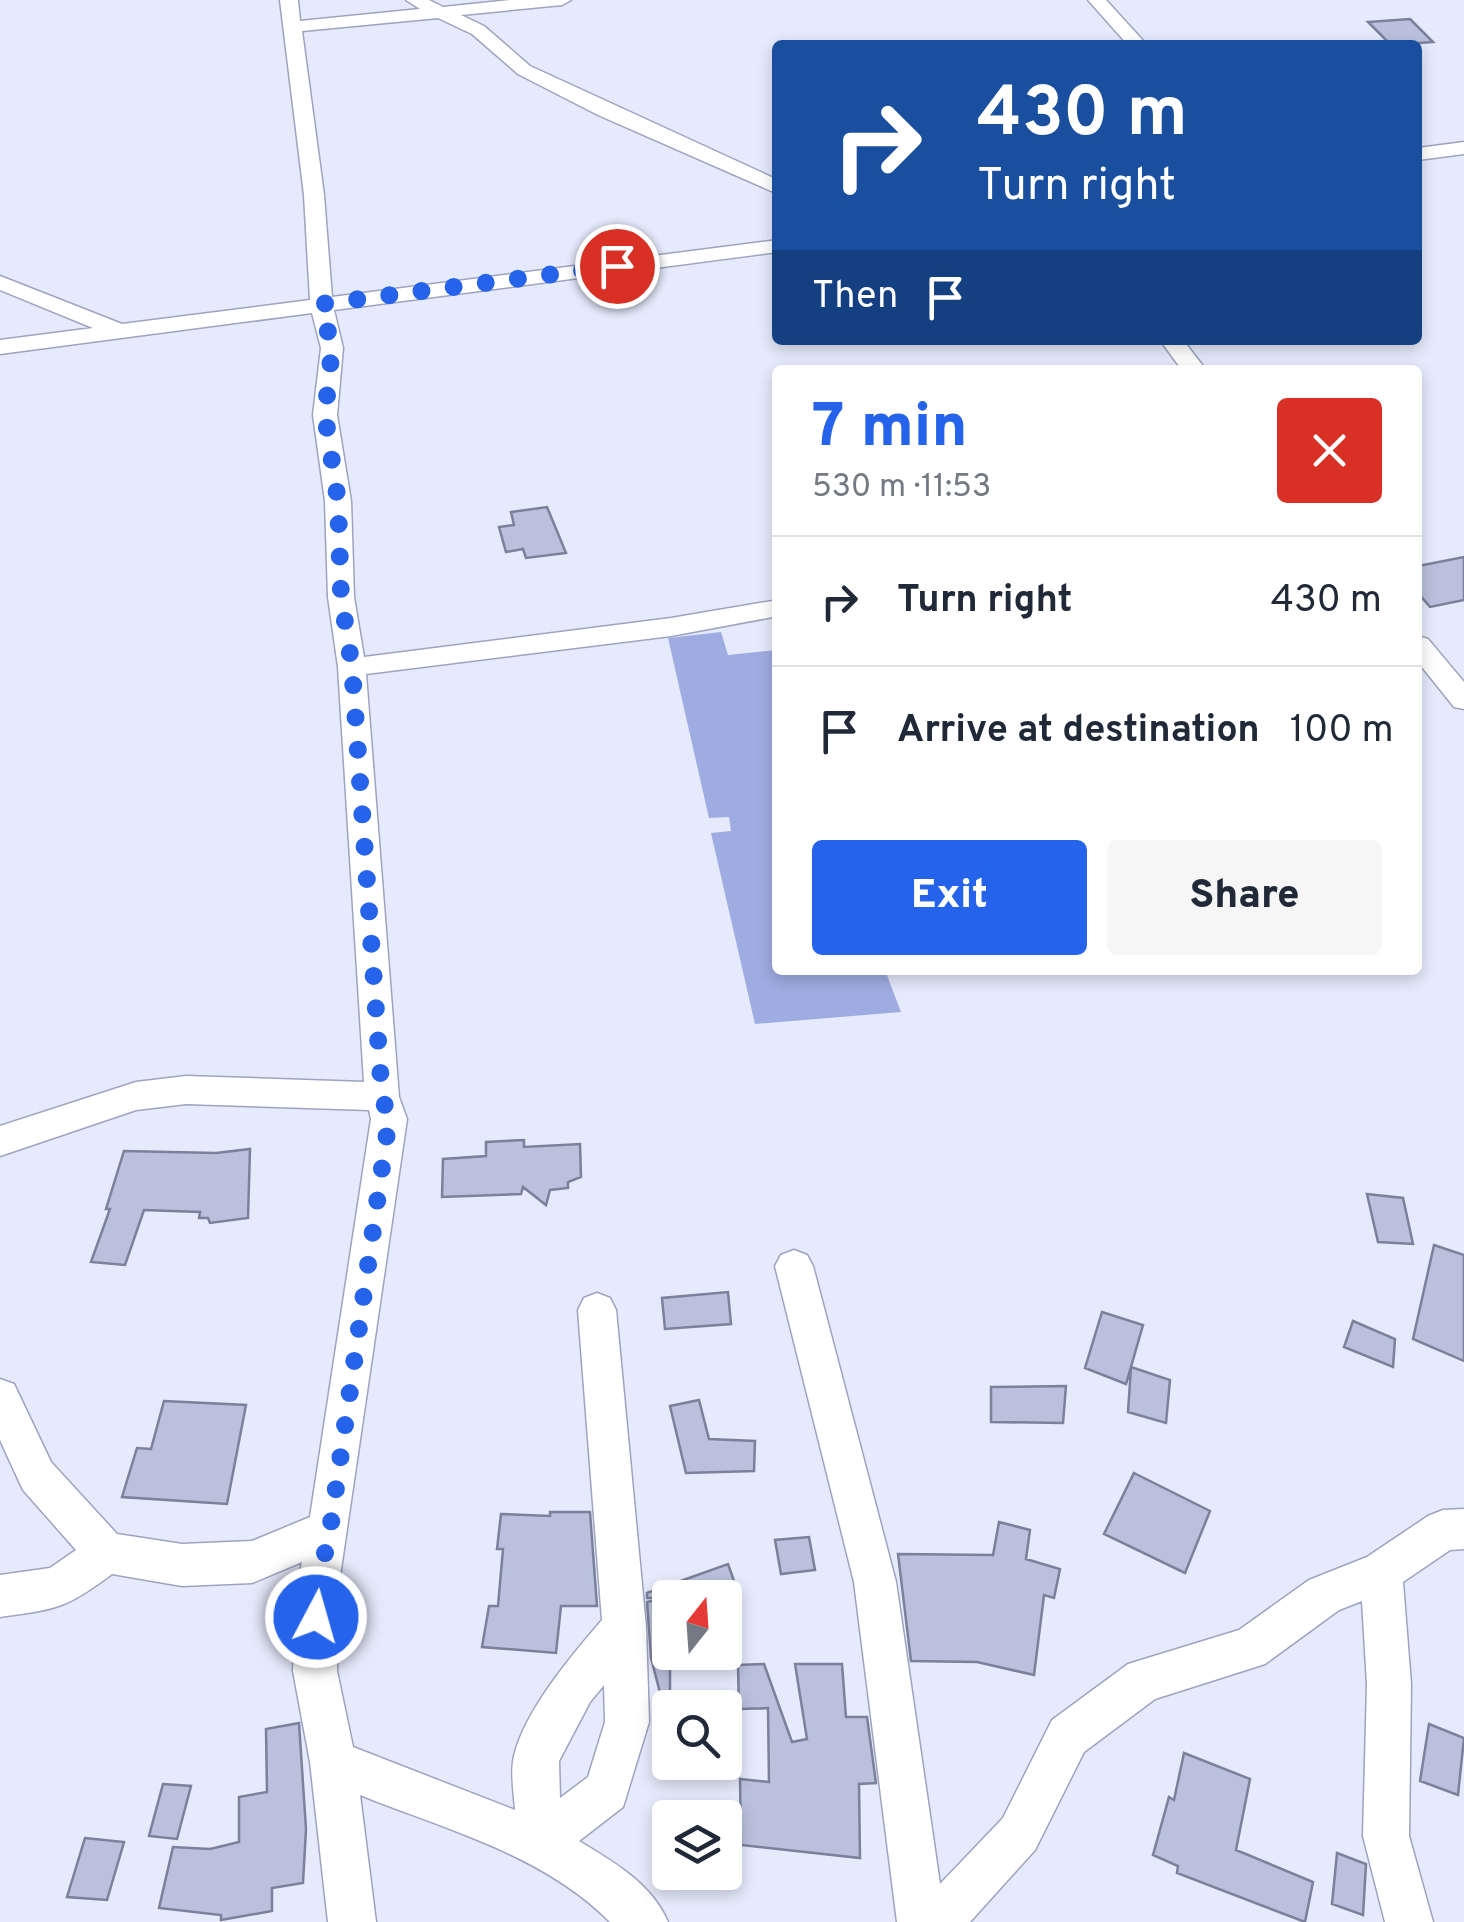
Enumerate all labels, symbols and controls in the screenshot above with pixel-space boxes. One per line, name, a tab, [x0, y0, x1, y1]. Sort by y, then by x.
text: 430 m	[977, 72, 1188, 161]
icon: right	[812, 80, 942, 210]
text: Turn right	[977, 159, 1176, 216]
pin	[575, 224, 660, 309]
icon: arrive	[590, 239, 645, 294]
icon: arrive	[918, 270, 973, 325]
text: Then	[812, 273, 898, 322]
text: 7 min	[812, 392, 968, 468]
button: close	[1277, 398, 1382, 503]
text: 530 m · 11:53	[812, 468, 991, 508]
icon: right	[812, 574, 867, 629]
text: Turn right	[897, 577, 1072, 626]
text: 430 m	[1270, 577, 1382, 626]
icon: arrive	[812, 704, 867, 759]
text: Arrive at destination	[897, 707, 1260, 756]
text: 100 m	[1290, 707, 1394, 756]
button: Exit	[812, 840, 1087, 955]
button: Share	[1107, 840, 1382, 955]
position arrow	[264, 1565, 368, 1669]
north arrow	[652, 1580, 742, 1670]
map controls	[652, 1580, 742, 1890]
button: search	[652, 1690, 742, 1780]
button: layers	[652, 1800, 742, 1890]

